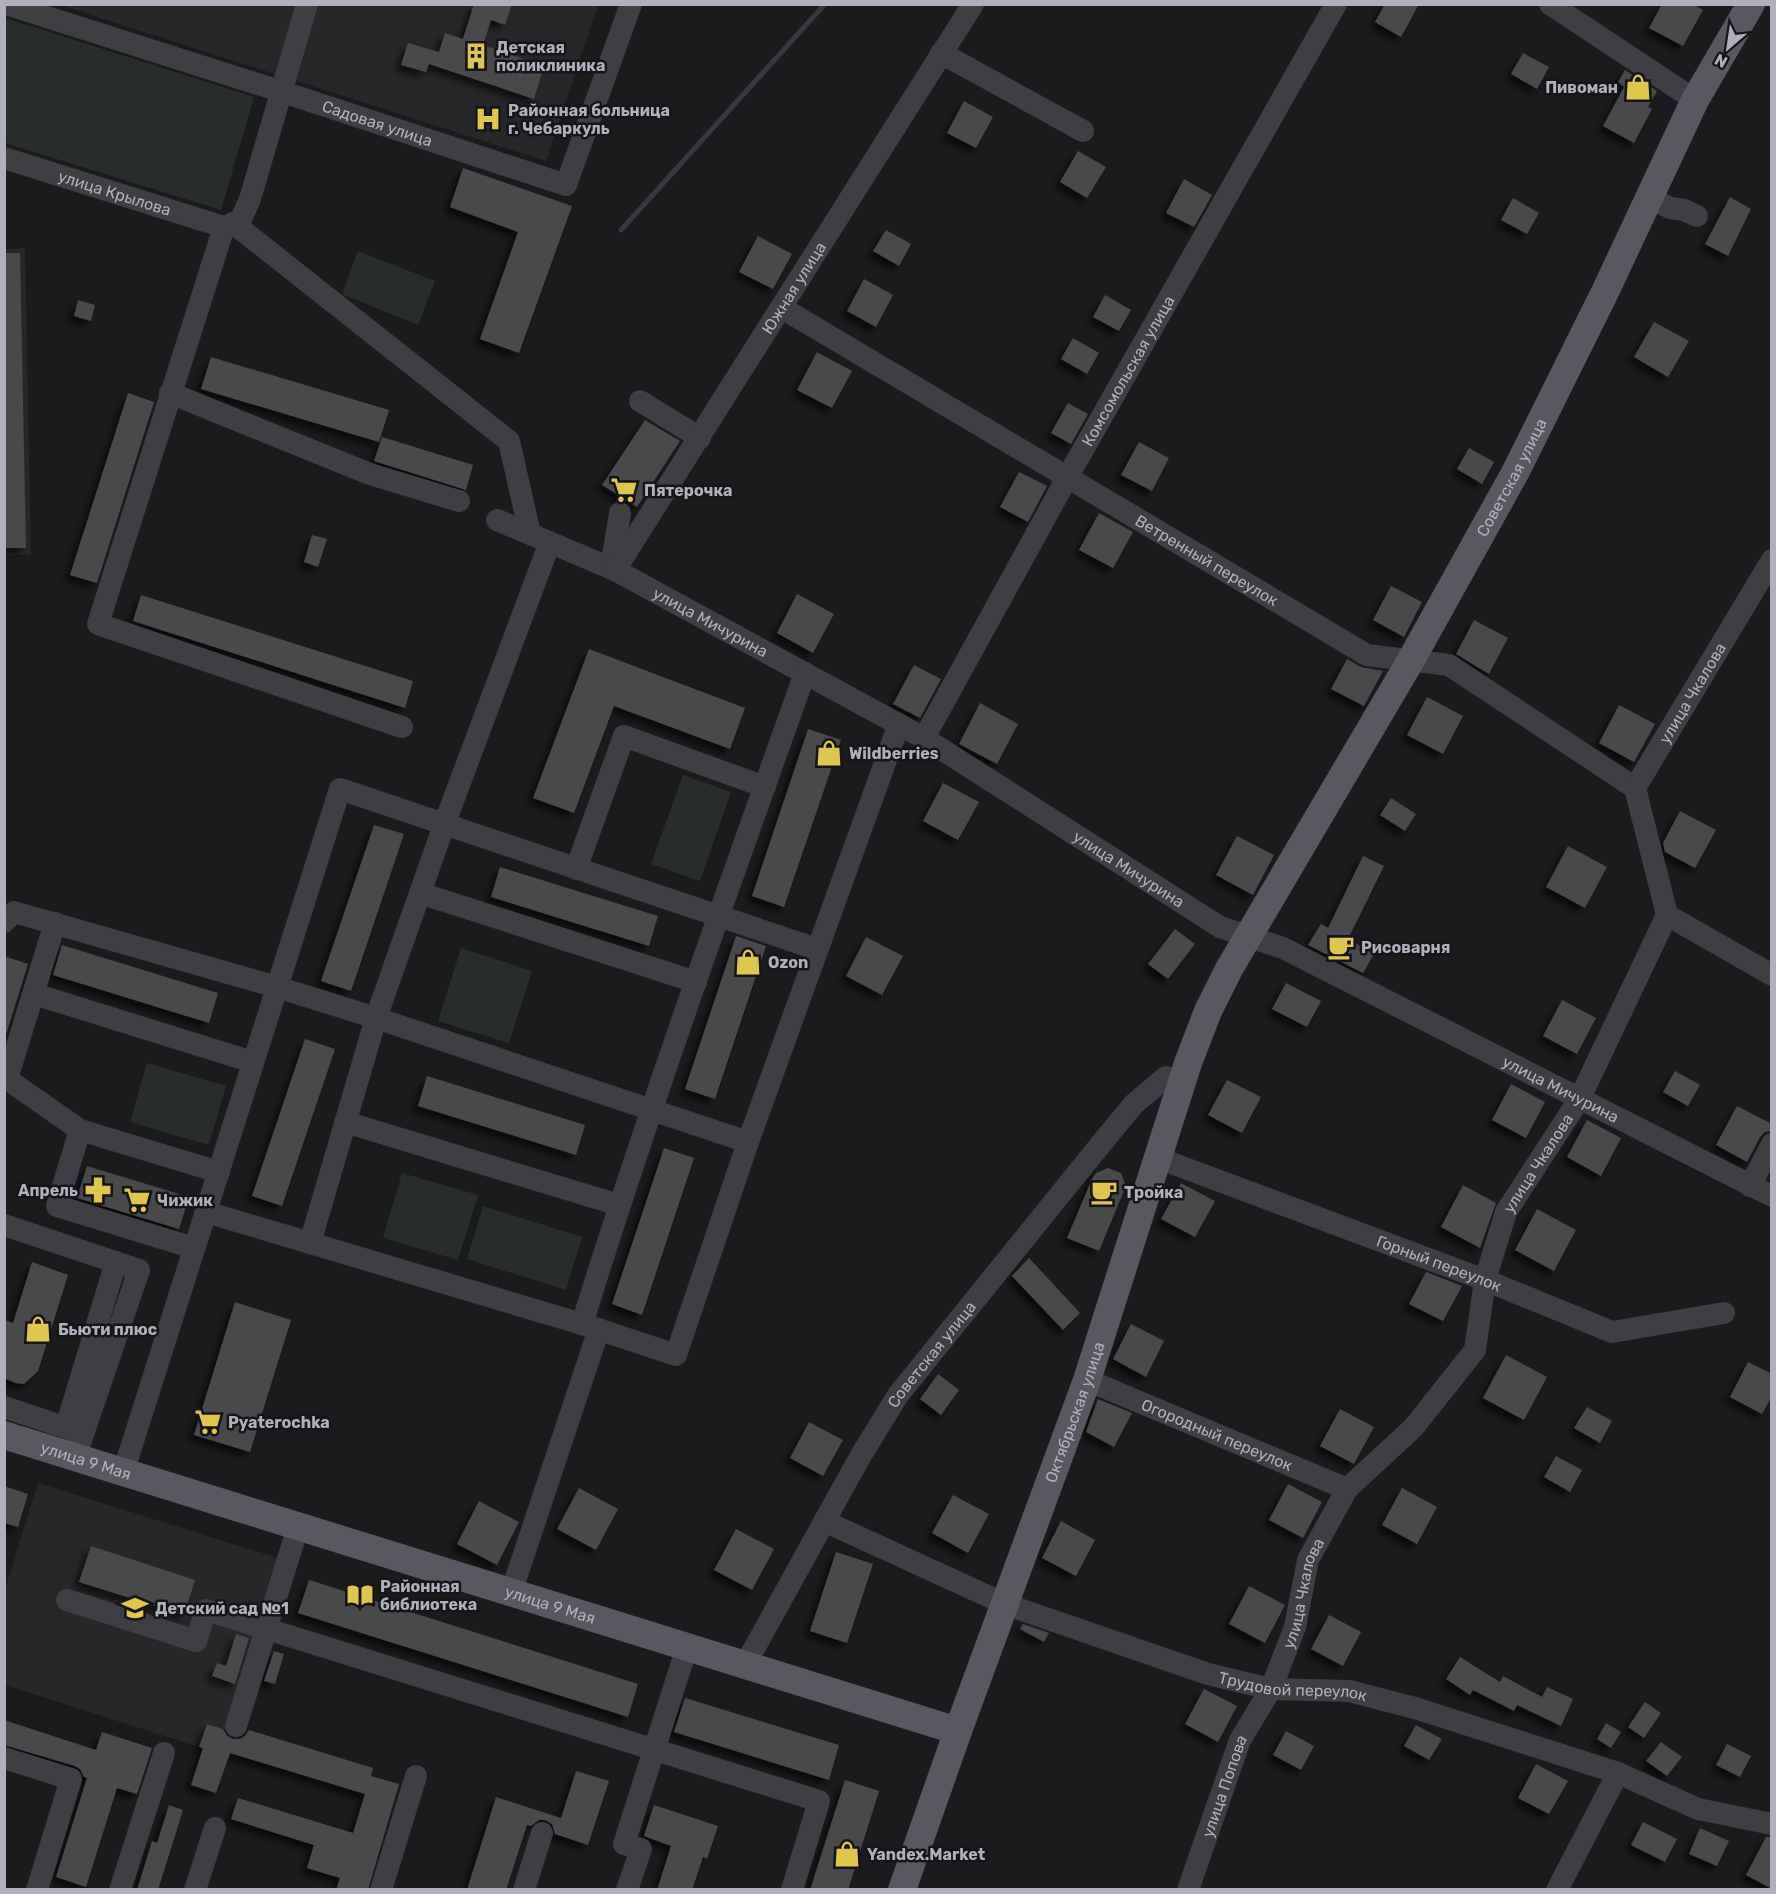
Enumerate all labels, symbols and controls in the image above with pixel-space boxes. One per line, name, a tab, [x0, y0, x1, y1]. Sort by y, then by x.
north arrow	[1698, 18, 1758, 78]
place label: Детская поликлиника	[496, 38, 605, 75]
building icon: Детская поликлиника	[461, 41, 491, 71]
text: N	[1711, 50, 1731, 72]
shop icon: Пивоман	[1623, 72, 1653, 102]
place label: Пивоман	[1545, 78, 1618, 97]
street label: Садовая улица	[320, 96, 435, 150]
place label: Районная больница г. Чебаркуль	[508, 101, 670, 138]
hospital icon: Районная больница г. Чебаркуль	[473, 104, 503, 134]
street label: улица Крылова	[56, 166, 174, 219]
street label: Южная улица	[757, 238, 830, 337]
street label: Комсомольская улица	[1078, 292, 1178, 449]
street label: Советская улица	[1472, 415, 1550, 540]
supermarket icon: Пятерочка	[609, 475, 639, 505]
place label: Пятерочка	[644, 481, 733, 500]
street label: Ветренный переулок	[1132, 510, 1282, 610]
street label: улица Мичурина	[650, 583, 771, 661]
street label: улица Чкалова	[1655, 639, 1730, 747]
shop icon: Wildberries	[814, 738, 844, 768]
place label: Wildberries	[849, 744, 939, 763]
street label: улица Мичурина	[1070, 826, 1188, 911]
cafe icon: Рисоварня	[1326, 932, 1356, 962]
place label: Рисоварня	[1361, 938, 1450, 957]
shop icon: Ozon	[733, 947, 763, 977]
place label: Ozon	[768, 953, 808, 972]
street label: улица Мичурина	[1499, 1052, 1622, 1126]
street label: улица Чкалова	[1499, 1110, 1577, 1216]
pharmacy icon: Апрель	[83, 1175, 113, 1205]
cafe icon: Тройка	[1089, 1177, 1119, 1207]
place label: Апрель	[18, 1181, 78, 1200]
place label: Тройка	[1124, 1183, 1183, 1202]
supermarket icon: Чижик	[122, 1185, 152, 1215]
place label: Чижик	[157, 1191, 213, 1210]
street label: Горный переулок	[1374, 1231, 1505, 1295]
street label: Советская улица	[883, 1297, 980, 1411]
shop icon: Бьюти плюс	[23, 1314, 53, 1344]
place label: Бьюти плюс	[58, 1320, 157, 1339]
street label: Октябрьская улица	[1041, 1339, 1108, 1485]
street label: Огородный переулок	[1139, 1394, 1296, 1475]
supermarket icon: Pyaterochka	[193, 1407, 223, 1437]
place label: Pyaterochka	[228, 1413, 330, 1432]
street label: улица 9 Мая	[39, 1438, 134, 1483]
street label: улица Чкалова	[1278, 1534, 1328, 1651]
place label: Районная библиотека	[380, 1577, 477, 1614]
library icon: Районная библиотека	[345, 1580, 375, 1610]
street label: улица 9 Мая	[503, 1582, 598, 1627]
school or university icon: Детский сад №1	[120, 1593, 150, 1623]
place label: Детский сад №1	[155, 1599, 289, 1618]
street label: Трудовой переулок	[1217, 1667, 1370, 1705]
street label: улица Попова	[1198, 1731, 1251, 1840]
shop icon: Yandex.Market	[832, 1839, 862, 1869]
place label: Yandex.Market	[867, 1845, 986, 1864]

